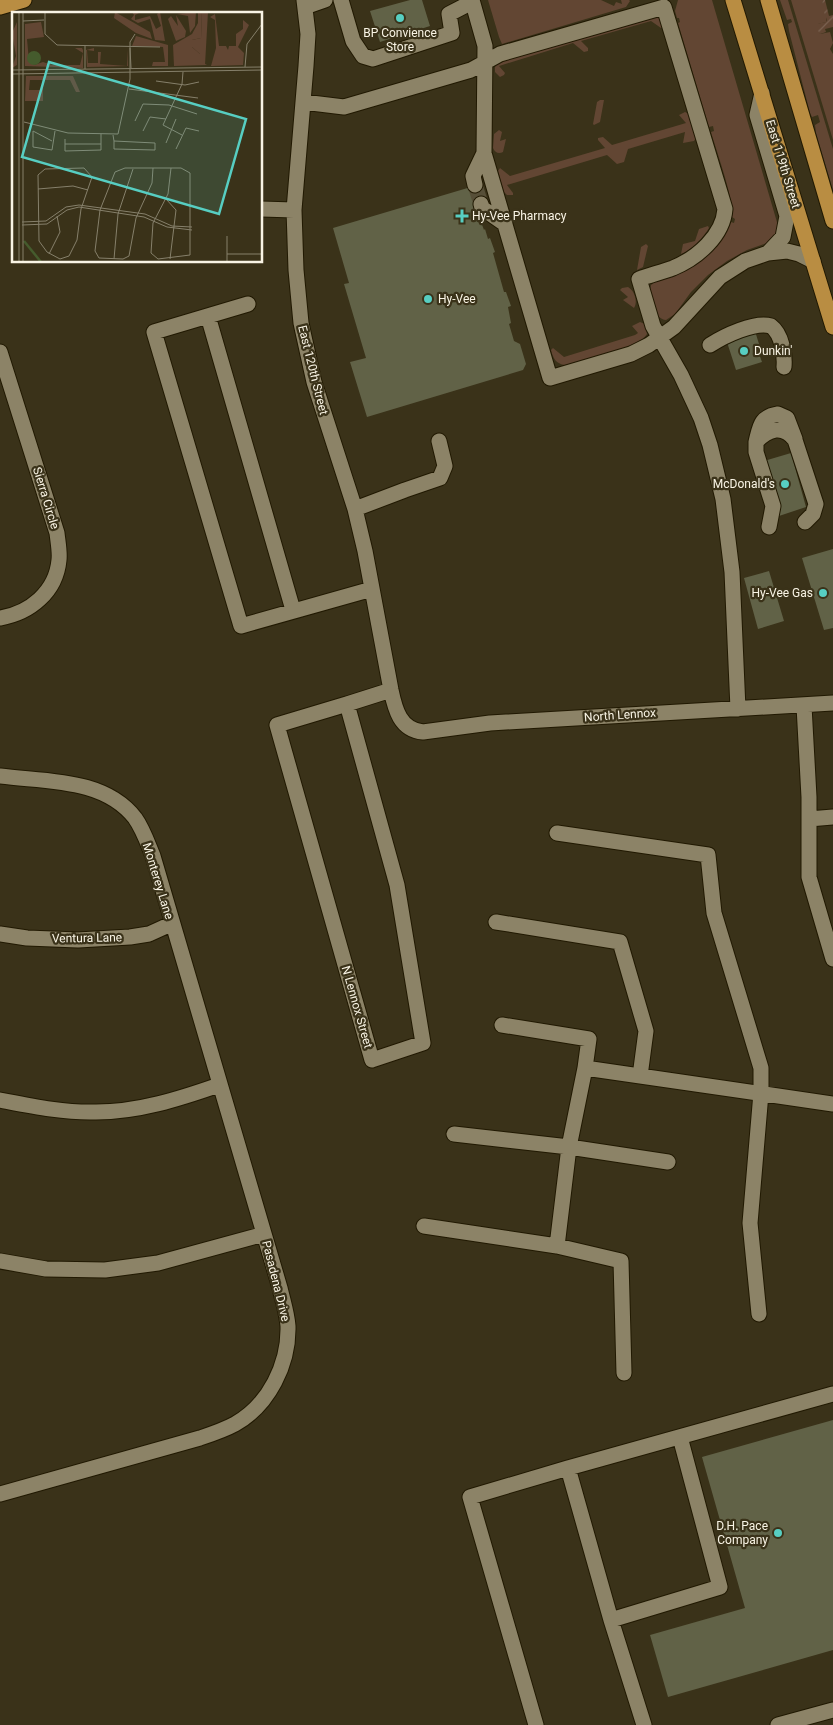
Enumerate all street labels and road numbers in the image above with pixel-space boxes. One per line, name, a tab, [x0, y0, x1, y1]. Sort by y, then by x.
street label: East 119th Street	[763, 118, 803, 210]
street label: East 120th Street	[295, 324, 331, 416]
street label: Sierra Circle	[30, 465, 62, 531]
street label: North Lennox	[584, 706, 656, 724]
street label: Monterey Lane	[140, 841, 176, 921]
street label: Ventura Lane	[52, 930, 122, 946]
street label: N Lennox Street	[339, 964, 375, 1050]
street label: Pasadena Drive	[259, 1239, 293, 1323]

